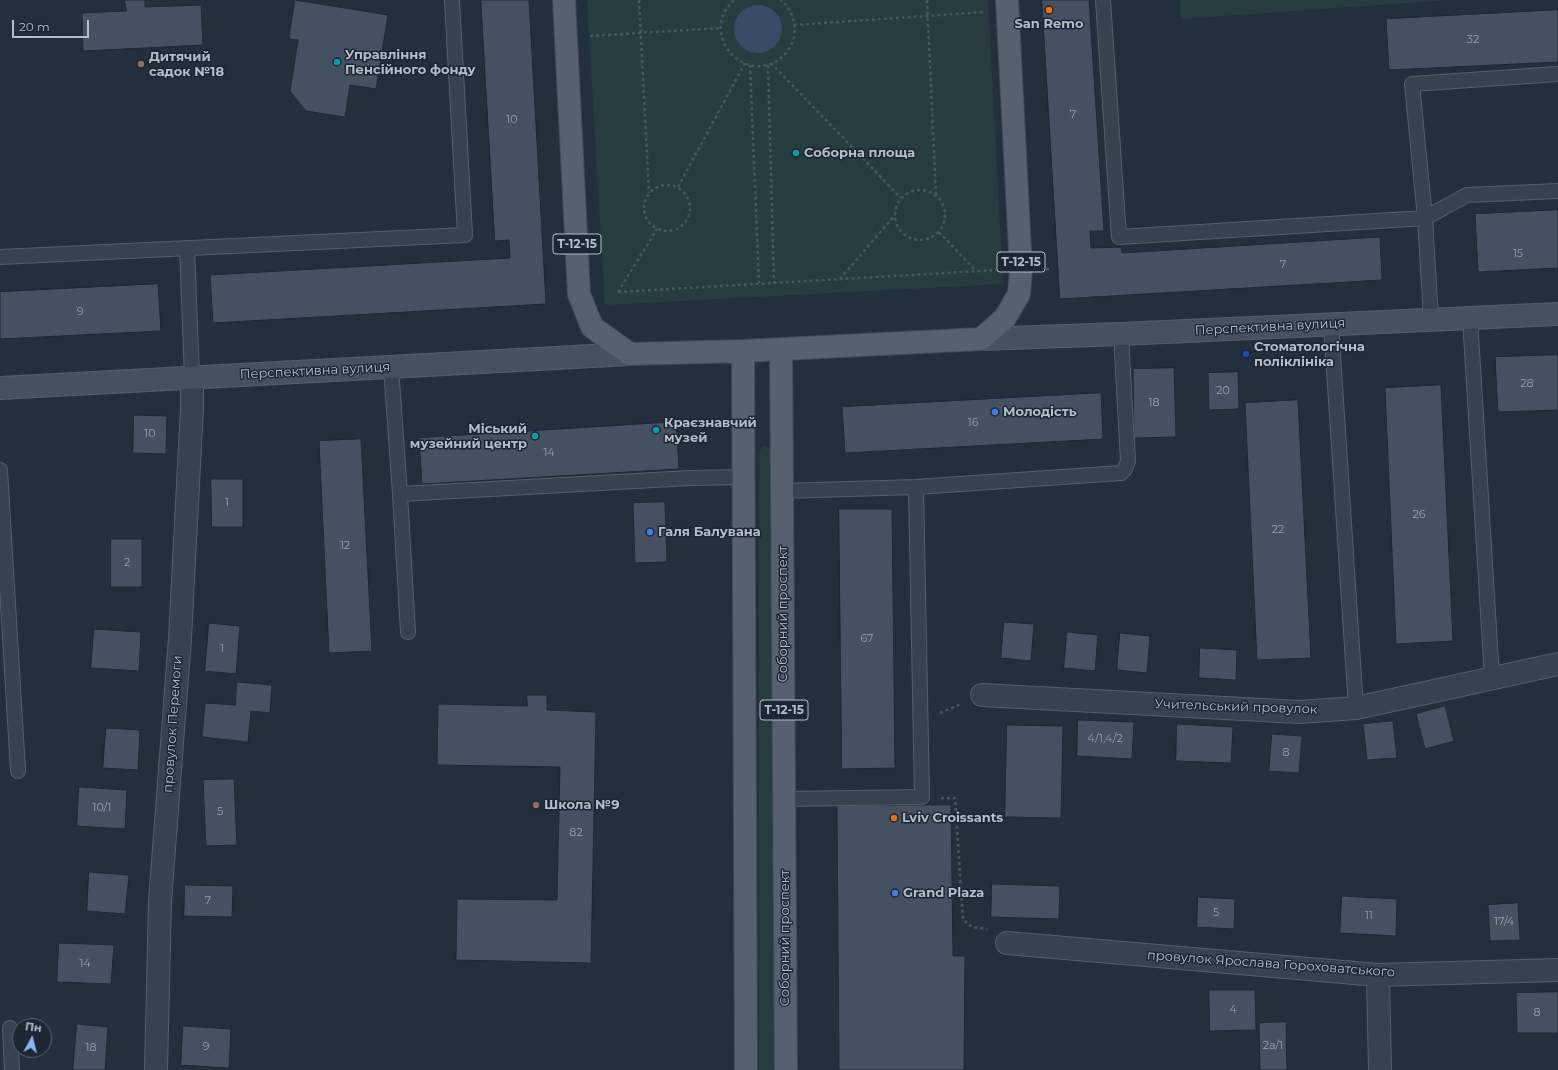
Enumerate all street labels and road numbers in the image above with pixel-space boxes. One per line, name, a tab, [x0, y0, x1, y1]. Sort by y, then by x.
road number: Т-12-15	[553, 234, 601, 254]
road number: Т-12-15	[997, 252, 1045, 272]
street label: Перспективна вулиця	[1194, 315, 1346, 339]
street label: Перспективна вулиця	[239, 359, 391, 383]
street label: Соборний проспект	[775, 546, 791, 682]
street label: провулок Перемоги	[160, 655, 186, 793]
street label: Учительський провулок	[1154, 696, 1318, 718]
road number: Т-12-15	[760, 700, 808, 720]
street label: Соборний проспект	[777, 870, 793, 1006]
street label: провулок Ярослава Гороховатського	[1147, 948, 1395, 980]

